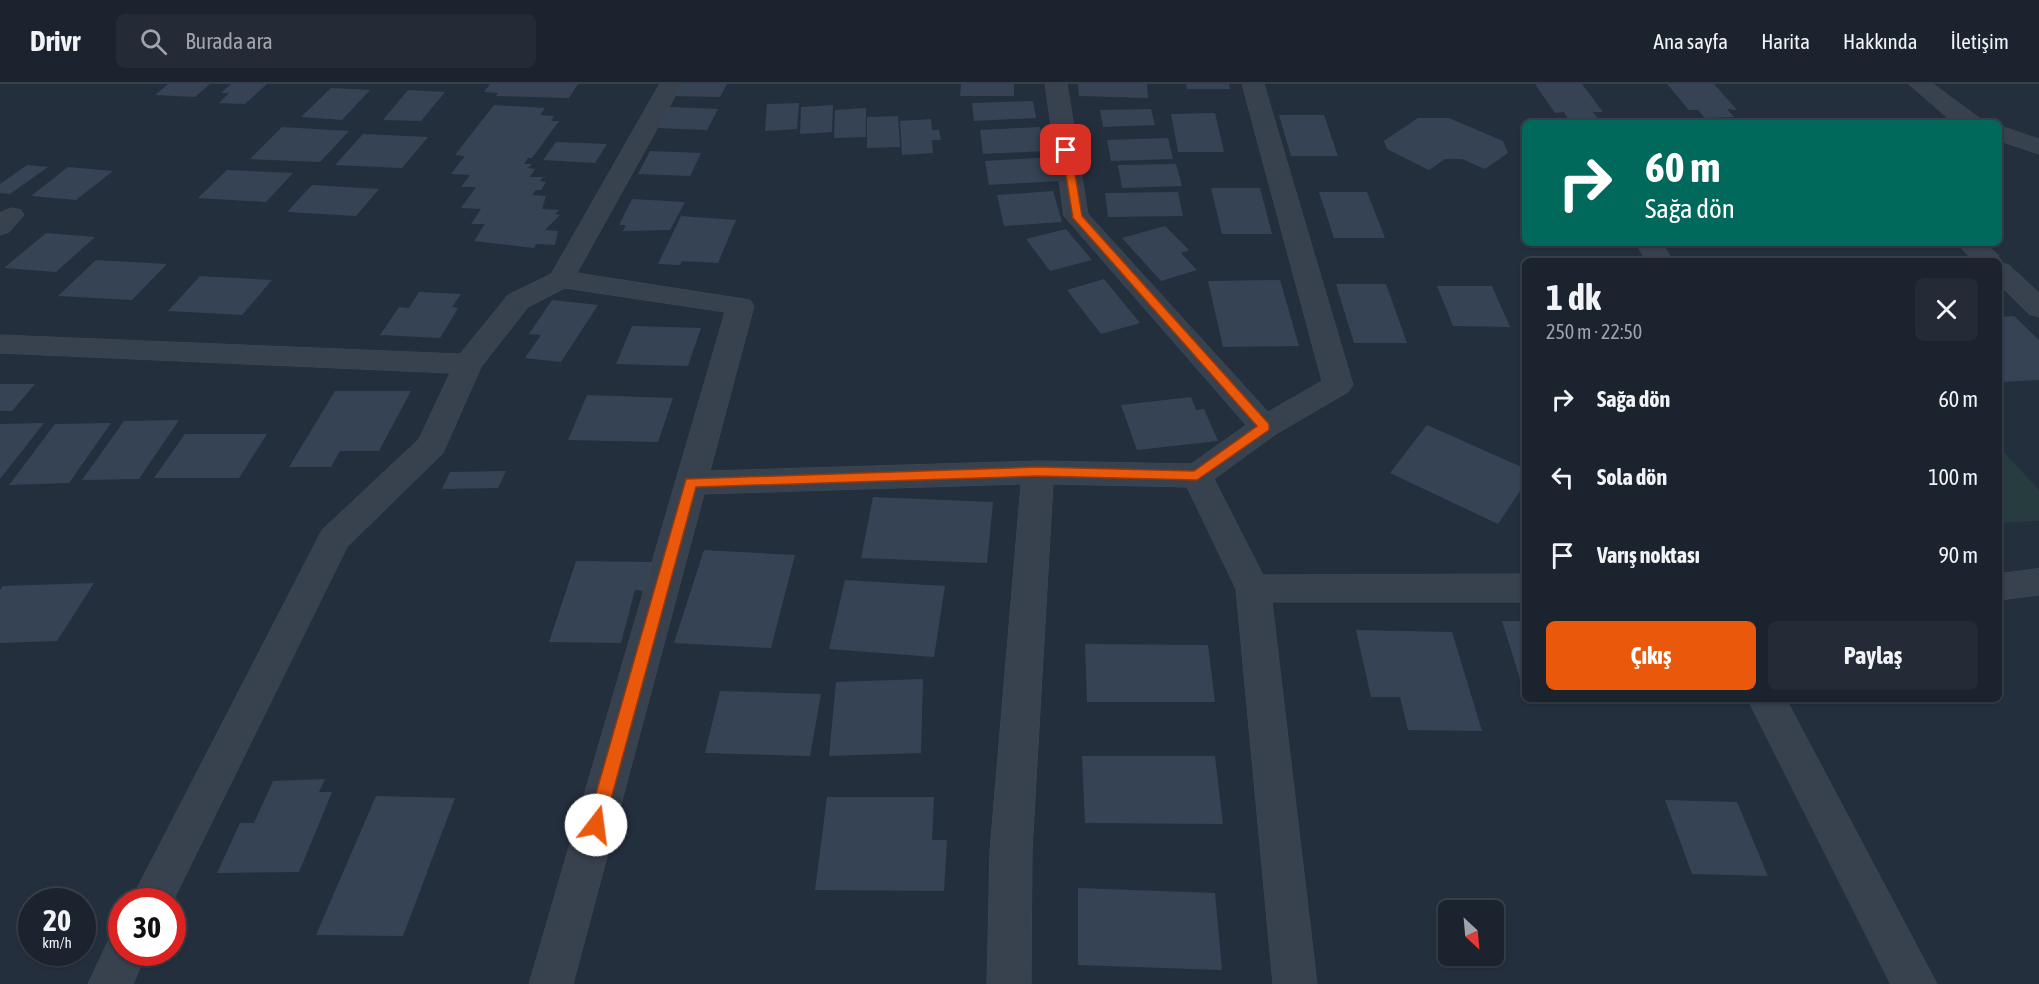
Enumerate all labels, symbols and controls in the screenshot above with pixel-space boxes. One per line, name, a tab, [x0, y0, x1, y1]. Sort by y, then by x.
search box	[116, 14, 536, 68]
text: Drivr	[30, 25, 80, 57]
icon: search	[137, 25, 170, 58]
text: Burada ara	[185, 28, 273, 54]
text: Ana sayfa	[1654, 29, 1728, 53]
text: Harita	[1761, 29, 1810, 53]
text: Hakkında	[1843, 29, 1918, 53]
text: İletişim	[1951, 29, 2009, 53]
pin	[1040, 124, 1091, 175]
icon: arrive	[1049, 133, 1082, 166]
text: 60 m	[1645, 143, 1720, 191]
icon: right	[1546, 144, 1624, 222]
text: Sağa dön	[1645, 193, 1735, 224]
text: 1 dk	[1546, 276, 1601, 318]
button: close	[1915, 278, 1978, 341]
text: 250 m · 22:50	[1546, 320, 1642, 343]
icon: right	[1546, 383, 1579, 416]
text: Sağa dön	[1597, 386, 1670, 412]
text: 60 m	[1938, 386, 1978, 412]
icon: left	[1546, 461, 1579, 494]
text: Sola dön	[1597, 464, 1667, 490]
text: 100 m	[1928, 464, 1978, 490]
icon: arrive	[1546, 539, 1579, 572]
text: Varış noktası	[1597, 542, 1700, 568]
text: 90 m	[1938, 542, 1978, 568]
button: Çıkış	[1546, 621, 1756, 690]
button: Paylaş	[1768, 621, 1978, 690]
position arrow	[564, 793, 628, 857]
speed limit sign: 30	[108, 888, 186, 966]
north arrow	[1438, 900, 1504, 966]
map controls	[1438, 900, 1504, 966]
text: 20	[43, 903, 71, 937]
text: km/h	[42, 934, 72, 951]

